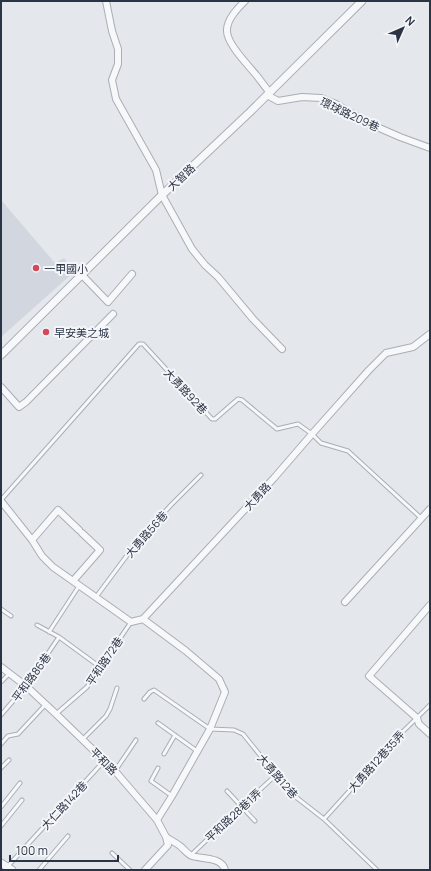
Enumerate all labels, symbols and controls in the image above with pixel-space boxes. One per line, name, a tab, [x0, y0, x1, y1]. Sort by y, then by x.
north arrow	[383, 8, 423, 48]
text: N	[402, 12, 419, 29]
street label: 環球路209巷	[318, 94, 382, 134]
street label: 大智路	[164, 160, 198, 194]
place label: 一甲國小	[44, 261, 88, 276]
marker: 一甲國小	[31, 263, 41, 273]
place label: 早安美之城	[54, 325, 109, 340]
marker: 早安美之城	[41, 327, 51, 337]
street label: 大勇路92巷	[161, 365, 211, 417]
street label: 大勇路	[240, 479, 274, 513]
street label: 大勇路56巷	[122, 507, 170, 561]
street label: 平和路72巷	[82, 634, 126, 688]
street label: 平和路86巷	[8, 649, 54, 705]
street label: 大勇路12巷35弄	[344, 727, 408, 795]
street label: 平和路	[87, 744, 121, 778]
street label: 大勇路12巷	[254, 750, 302, 802]
street label: 大仁路142巷	[38, 778, 90, 832]
street label: 平和路28巷1弄	[202, 785, 264, 845]
scale bar	[10, 837, 118, 863]
text: 100 m	[16, 842, 48, 859]

